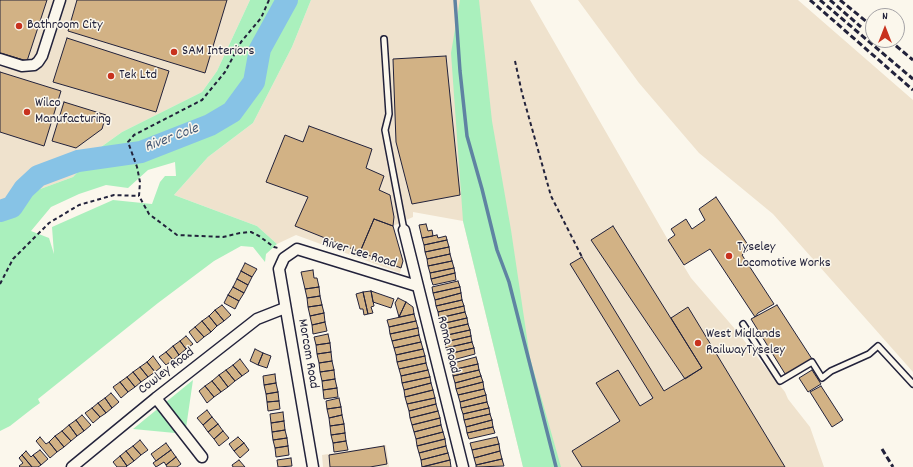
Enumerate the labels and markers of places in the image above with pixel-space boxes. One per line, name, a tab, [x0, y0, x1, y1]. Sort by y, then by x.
place label: Bathroom City	[27, 18, 103, 34]
marker: Bathroom City	[14, 21, 24, 31]
place label: SAM Interiors	[182, 44, 254, 60]
marker: SAM Interiors	[169, 47, 179, 57]
place label: Tek Ltd	[119, 68, 157, 84]
marker: Tek Ltd	[106, 71, 116, 81]
place label: Wilco Manufacturing	[35, 96, 111, 128]
marker: Wilco Manufacturing	[22, 107, 32, 117]
place label: Tyseley Locomotive Works	[737, 240, 831, 272]
marker: Tyseley Locomotive Works	[724, 251, 734, 261]
place label: West Midlands RailwayTyseley	[706, 327, 785, 360]
marker: West Midlands RailwayTyseley	[693, 338, 703, 348]

